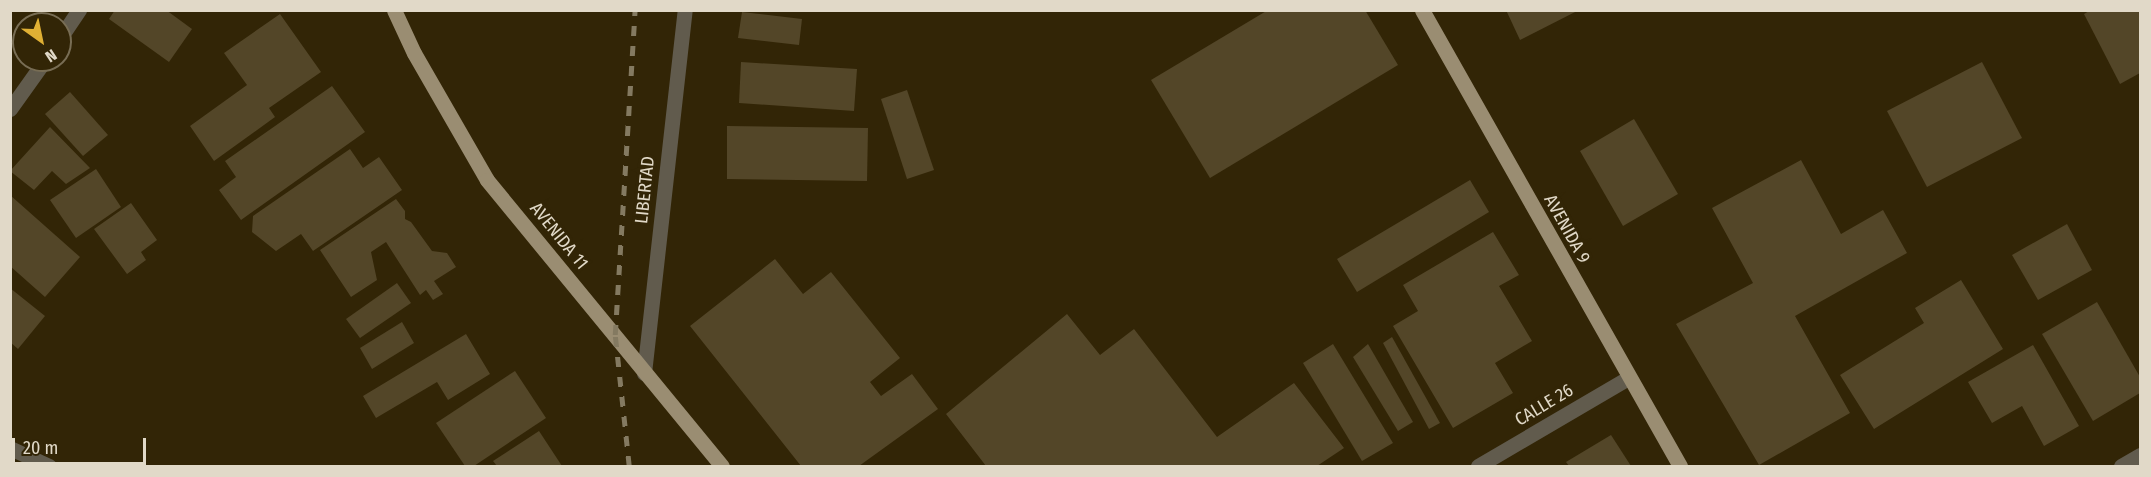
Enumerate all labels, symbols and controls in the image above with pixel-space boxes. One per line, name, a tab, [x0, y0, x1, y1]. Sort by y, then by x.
north arrow	[12, 12, 72, 72]
text: N	[42, 45, 60, 66]
street label: LIBERTAD	[631, 155, 659, 225]
street label: AVENIDA 9	[1539, 191, 1595, 267]
street label: AVENIDA 11	[525, 198, 593, 274]
street label: CALLE 26	[1511, 379, 1577, 431]
scale bar	[15, 426, 148, 464]
text: 20 m	[23, 437, 58, 459]

